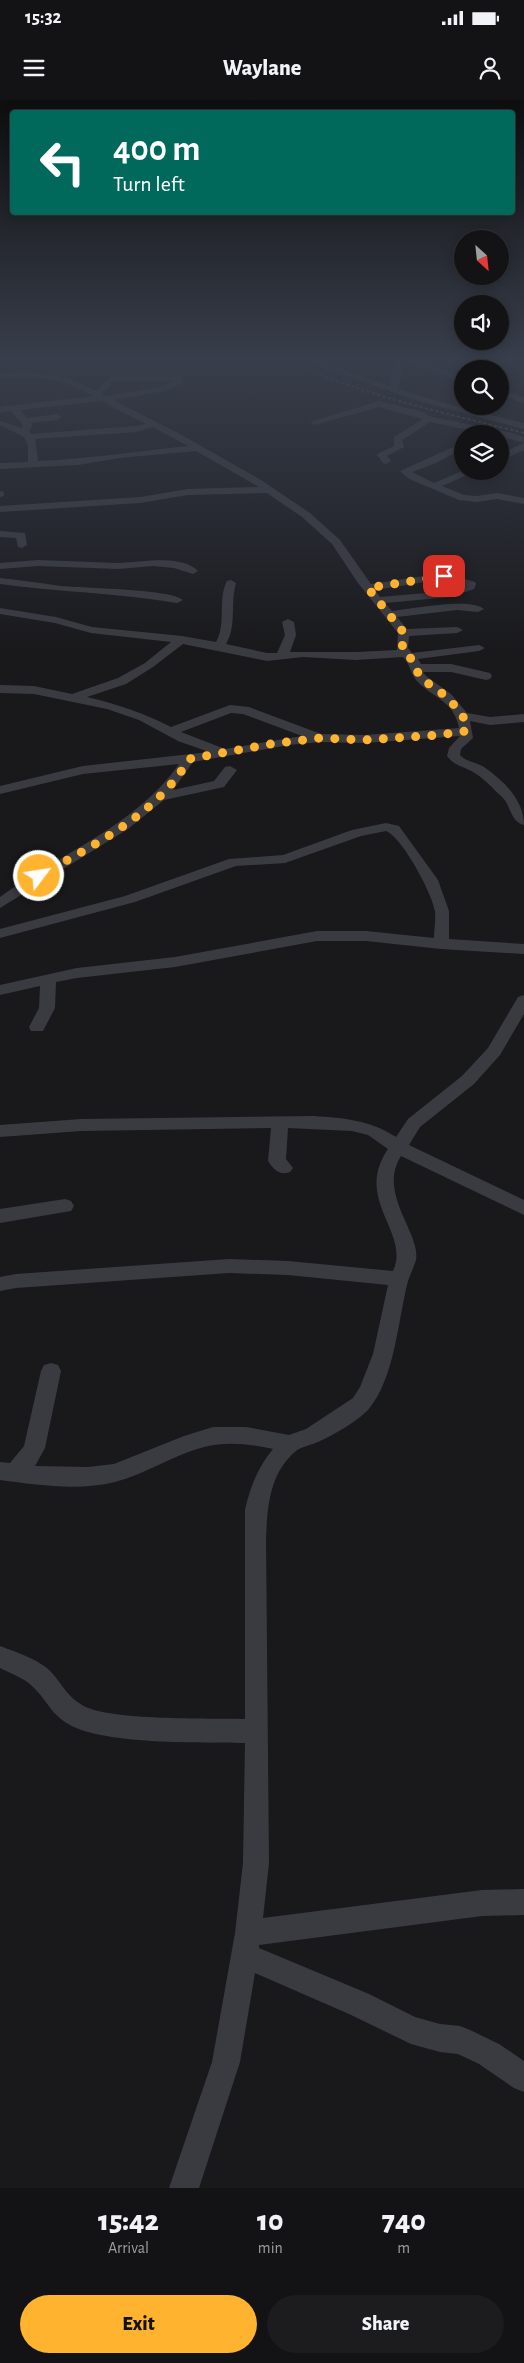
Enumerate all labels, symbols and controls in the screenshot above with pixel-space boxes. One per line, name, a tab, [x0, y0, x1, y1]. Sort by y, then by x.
text: 15:32	[25, 8, 62, 27]
icon: menu	[20, 54, 48, 82]
icon: person	[476, 54, 504, 82]
text: Waylane	[223, 57, 301, 79]
icon: left	[30, 130, 95, 195]
text: 400 m	[113, 132, 201, 167]
text: Turn left	[113, 173, 185, 195]
north arrow	[454, 230, 509, 285]
map controls	[454, 230, 509, 480]
button: sound	[454, 295, 509, 350]
button: search	[454, 360, 509, 415]
button: layers	[454, 425, 509, 480]
pin	[423, 555, 465, 597]
icon: arrive	[430, 562, 458, 590]
position arrow	[12, 849, 64, 901]
text: 15:42	[98, 2206, 159, 2236]
text: 10	[257, 2206, 284, 2236]
text: 740	[382, 2206, 426, 2236]
text: Arrival	[108, 2240, 149, 2256]
text: min	[258, 2240, 283, 2256]
text: m	[397, 2240, 410, 2256]
button: Exit	[20, 2295, 257, 2353]
button: Share	[267, 2295, 504, 2353]

